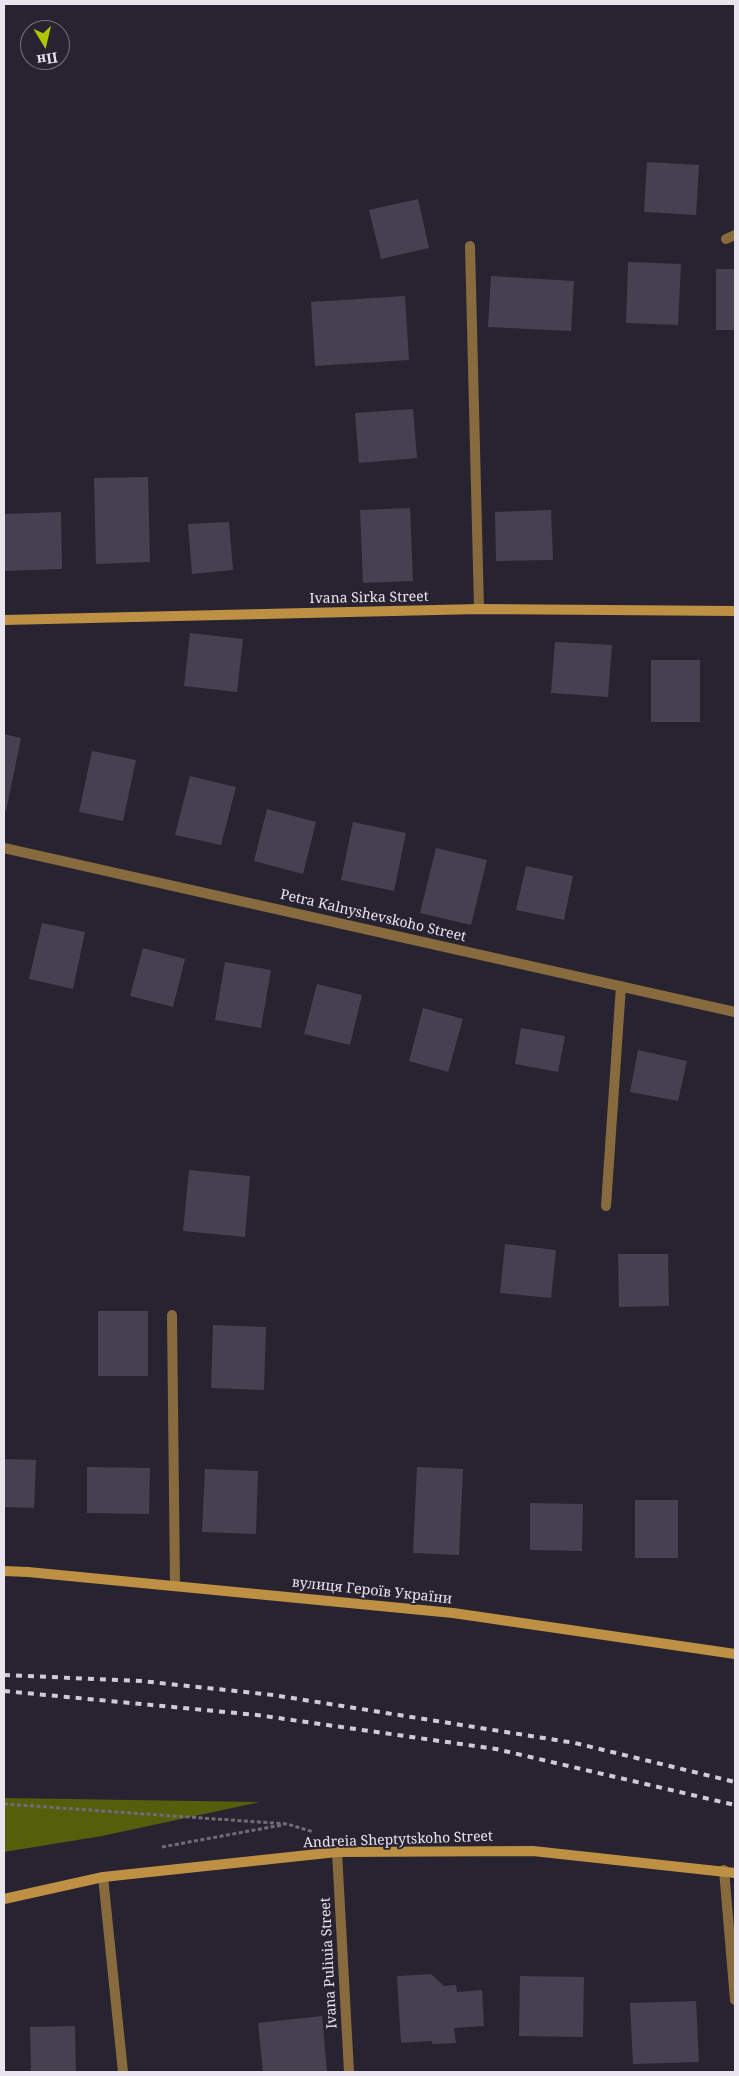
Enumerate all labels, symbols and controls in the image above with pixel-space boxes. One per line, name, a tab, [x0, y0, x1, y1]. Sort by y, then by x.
north arrow	[20, 20, 70, 70]
text: Пн	[36, 48, 59, 70]
street label: Ivana Sirka Street	[309, 589, 429, 607]
street label: Petra Kalnyshevskoho Street	[278, 886, 468, 946]
street label: вулиця Героїв України	[291, 1574, 453, 1608]
street label: Andreia Sheptytskoho Street	[303, 1828, 493, 1852]
street label: Ivana Puliuia Street	[317, 1897, 341, 2029]

